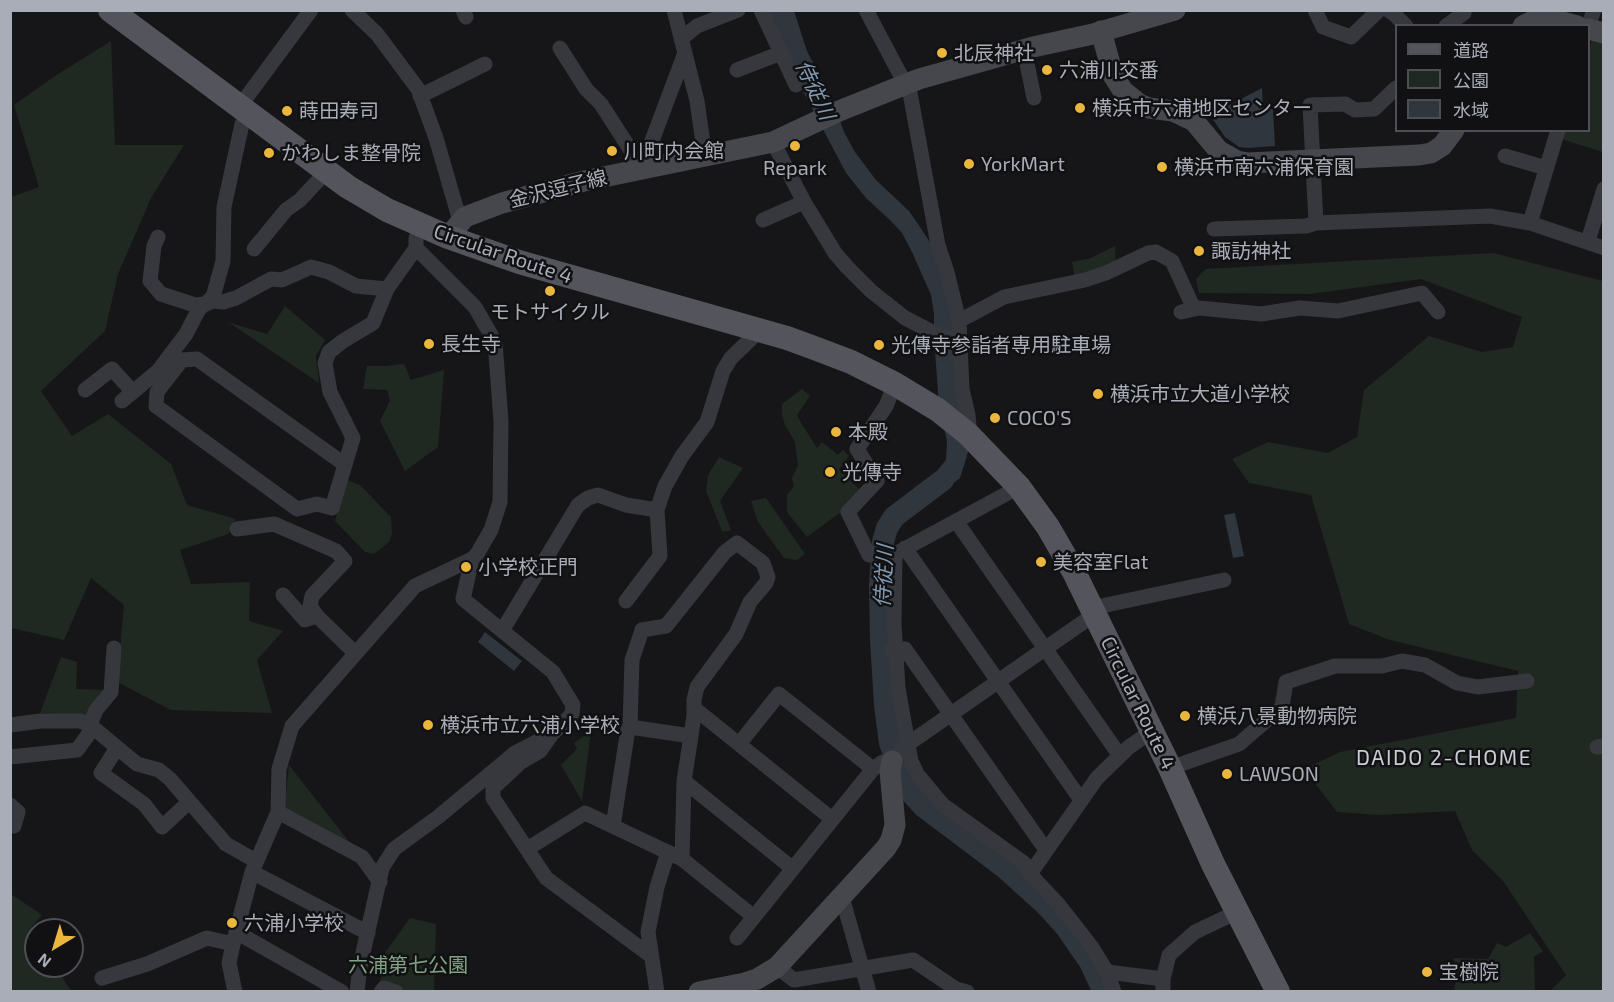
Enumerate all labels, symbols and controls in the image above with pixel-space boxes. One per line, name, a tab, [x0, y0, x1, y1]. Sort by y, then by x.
legend	[1395, 24, 1590, 132]
text: 道路	[1453, 39, 1489, 61]
place label: 北辰神社	[954, 41, 1034, 65]
marker: 北辰神社	[935, 46, 949, 60]
water label: 侍従川	[790, 56, 840, 124]
place label: 六浦川交番	[1059, 58, 1159, 82]
marker: 六浦川交番	[1040, 63, 1054, 77]
text: 公園	[1453, 69, 1489, 91]
place label: 横浜市六浦地区センター	[1092, 96, 1312, 120]
place label: 蒔田寿司	[299, 99, 379, 123]
text: 水域	[1453, 99, 1489, 121]
marker: 横浜市六浦地区センター	[1073, 101, 1087, 115]
marker: 蒔田寿司	[280, 104, 294, 118]
place label: 川町内会館	[624, 139, 724, 163]
marker: Repark	[788, 139, 802, 153]
place label: かわしま整骨院	[281, 141, 421, 165]
marker: 川町内会館	[605, 144, 619, 158]
marker: かわしま整骨院	[262, 146, 276, 160]
place label: YorkMart	[981, 152, 1065, 176]
place label: 横浜市南六浦保育園	[1174, 155, 1354, 179]
place label: Repark	[763, 156, 827, 180]
marker: YorkMart	[962, 157, 976, 171]
marker: 横浜市南六浦保育園	[1155, 160, 1169, 174]
street label: 金沢逗子線	[507, 165, 609, 213]
street label: Circular Route 4	[431, 219, 575, 289]
place label: 諏訪神社	[1211, 239, 1291, 263]
marker: 諏訪神社	[1192, 244, 1206, 258]
marker: モトサイクル	[543, 284, 557, 298]
place label: モトサイクル	[490, 300, 610, 324]
place label: 長生寺	[441, 332, 501, 356]
place label: 光傳寺参詣者専用駐車場	[891, 333, 1111, 357]
marker: 長生寺	[422, 337, 436, 351]
marker: 光傳寺参詣者専用駐車場	[872, 338, 886, 352]
place label: 横浜市立大道小学校	[1110, 382, 1290, 406]
marker: 横浜市立大道小学校	[1091, 387, 1105, 401]
place label: COCO'S	[1007, 406, 1071, 430]
marker: COCO'S	[988, 411, 1002, 425]
place label: 本殿	[848, 420, 888, 444]
marker: 本殿	[829, 425, 843, 439]
place label: 光傳寺	[842, 460, 902, 484]
marker: 光傳寺	[823, 465, 837, 479]
water label: 侍従川	[870, 544, 898, 608]
place label: 美容室Flat	[1053, 550, 1148, 574]
place label: 小学校正門	[478, 555, 578, 579]
marker: 美容室Flat	[1034, 555, 1048, 569]
marker: 小学校正門	[459, 560, 473, 574]
street label: Circular Route 4	[1095, 633, 1181, 773]
place label: 横浜八景動物病院	[1197, 704, 1357, 728]
marker: 横浜八景動物病院	[1178, 709, 1192, 723]
place label: 横浜市立六浦小学校	[440, 713, 620, 737]
marker: 横浜市立六浦小学校	[421, 718, 435, 732]
district label: DAIDO 2-CHOME	[1356, 745, 1532, 771]
place label: LAWSON	[1239, 762, 1319, 786]
marker: LAWSON	[1220, 767, 1234, 781]
place label: 六浦小学校	[244, 911, 344, 935]
marker: 六浦小学校	[225, 916, 239, 930]
north arrow	[24, 918, 84, 978]
text: N	[33, 950, 54, 972]
park label: 六浦第七公園	[348, 953, 468, 977]
place label: 宝樹院	[1439, 960, 1499, 984]
marker: 宝樹院	[1420, 965, 1434, 979]

